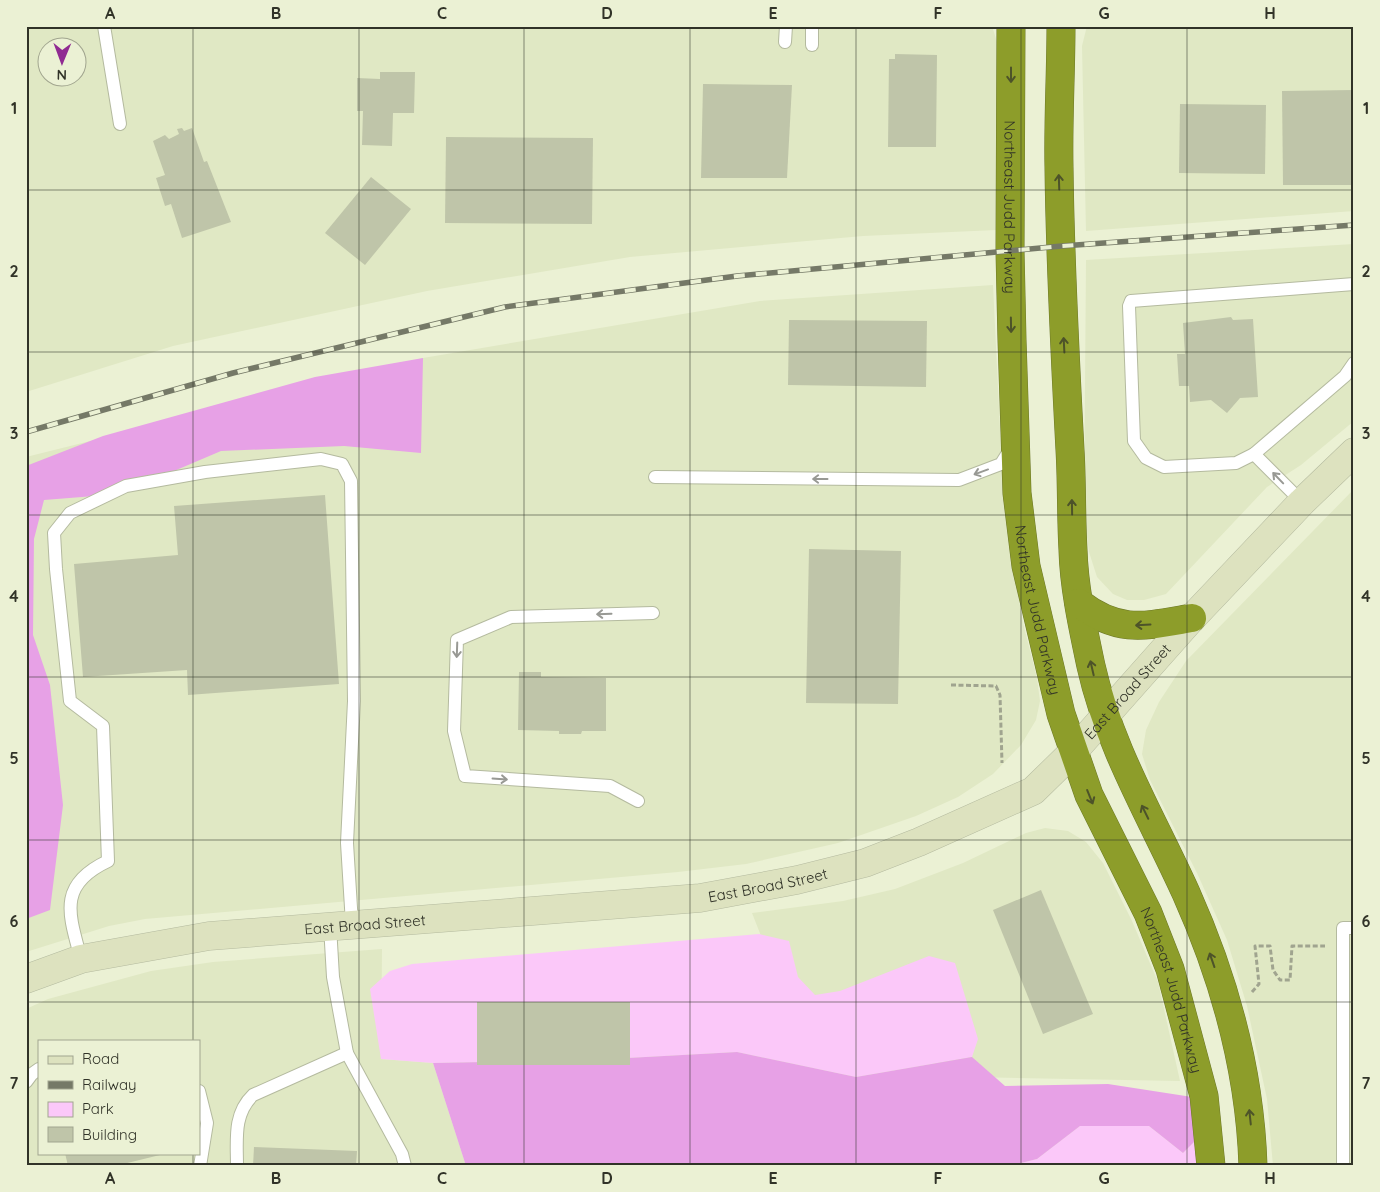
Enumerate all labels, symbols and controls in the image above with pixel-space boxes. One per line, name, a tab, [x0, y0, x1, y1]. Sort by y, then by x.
text: A	[105, 3, 116, 23]
text: B	[271, 3, 281, 23]
text: C	[437, 3, 447, 23]
text: D	[601, 3, 613, 23]
text: E	[768, 3, 778, 23]
text: F	[934, 3, 943, 23]
text: G	[1098, 3, 1110, 23]
text: H	[1264, 3, 1276, 23]
north arrow	[38, 38, 88, 88]
text: N	[56, 66, 67, 84]
one-way arrow	[1006, 66, 1016, 83]
text: 1	[11, 98, 17, 118]
text: 1	[1363, 98, 1369, 118]
street label: Northeast Judd Parkway	[1001, 120, 1020, 294]
one-way arrow	[1054, 175, 1064, 191]
text: 2	[9, 261, 19, 281]
text: 2	[1361, 261, 1371, 281]
one-way arrow	[1007, 317, 1016, 333]
one-way arrow	[1060, 337, 1069, 353]
text: 3	[10, 423, 18, 443]
text: 3	[1362, 423, 1370, 443]
one-way arrow	[973, 468, 989, 477]
one-way arrow	[1272, 471, 1284, 484]
one-way arrow	[812, 474, 828, 484]
one-way arrow	[1067, 499, 1076, 515]
street label: Northeast Judd Parkway	[1012, 524, 1066, 697]
text: 4	[9, 586, 19, 606]
text: 4	[1361, 586, 1371, 606]
one-way arrow	[597, 609, 613, 619]
one-way arrow	[1136, 621, 1152, 630]
street label: East Broad Street	[1080, 639, 1175, 743]
one-way arrow	[452, 642, 462, 658]
one-way arrow	[1087, 660, 1096, 676]
text: 5	[9, 748, 19, 768]
text: 5	[1361, 748, 1371, 768]
one-way arrow	[491, 774, 507, 783]
one-way arrow	[1086, 788, 1095, 804]
one-way arrow	[1140, 805, 1149, 820]
street label: East Broad Street	[706, 863, 829, 906]
street label: Northeast Judd Parkway	[1137, 903, 1207, 1075]
street label: East Broad Street	[304, 910, 426, 938]
text: 6	[10, 911, 19, 931]
text: 6	[1362, 911, 1371, 931]
one-way arrow	[1207, 952, 1217, 968]
legend	[38, 1040, 200, 1154]
text: Road	[82, 1049, 119, 1068]
text: 7	[10, 1073, 19, 1093]
text: 7	[1362, 1073, 1371, 1093]
text: Railway	[82, 1075, 137, 1094]
text: Park	[82, 1099, 114, 1118]
one-way arrow	[1245, 1109, 1255, 1125]
text: Building	[82, 1125, 137, 1144]
text: A	[105, 1168, 116, 1188]
text: B	[271, 1168, 281, 1188]
text: C	[437, 1168, 447, 1188]
text: D	[601, 1168, 613, 1188]
text: E	[768, 1168, 778, 1188]
text: F	[934, 1168, 943, 1188]
text: G	[1098, 1168, 1110, 1188]
text: H	[1264, 1168, 1276, 1188]

